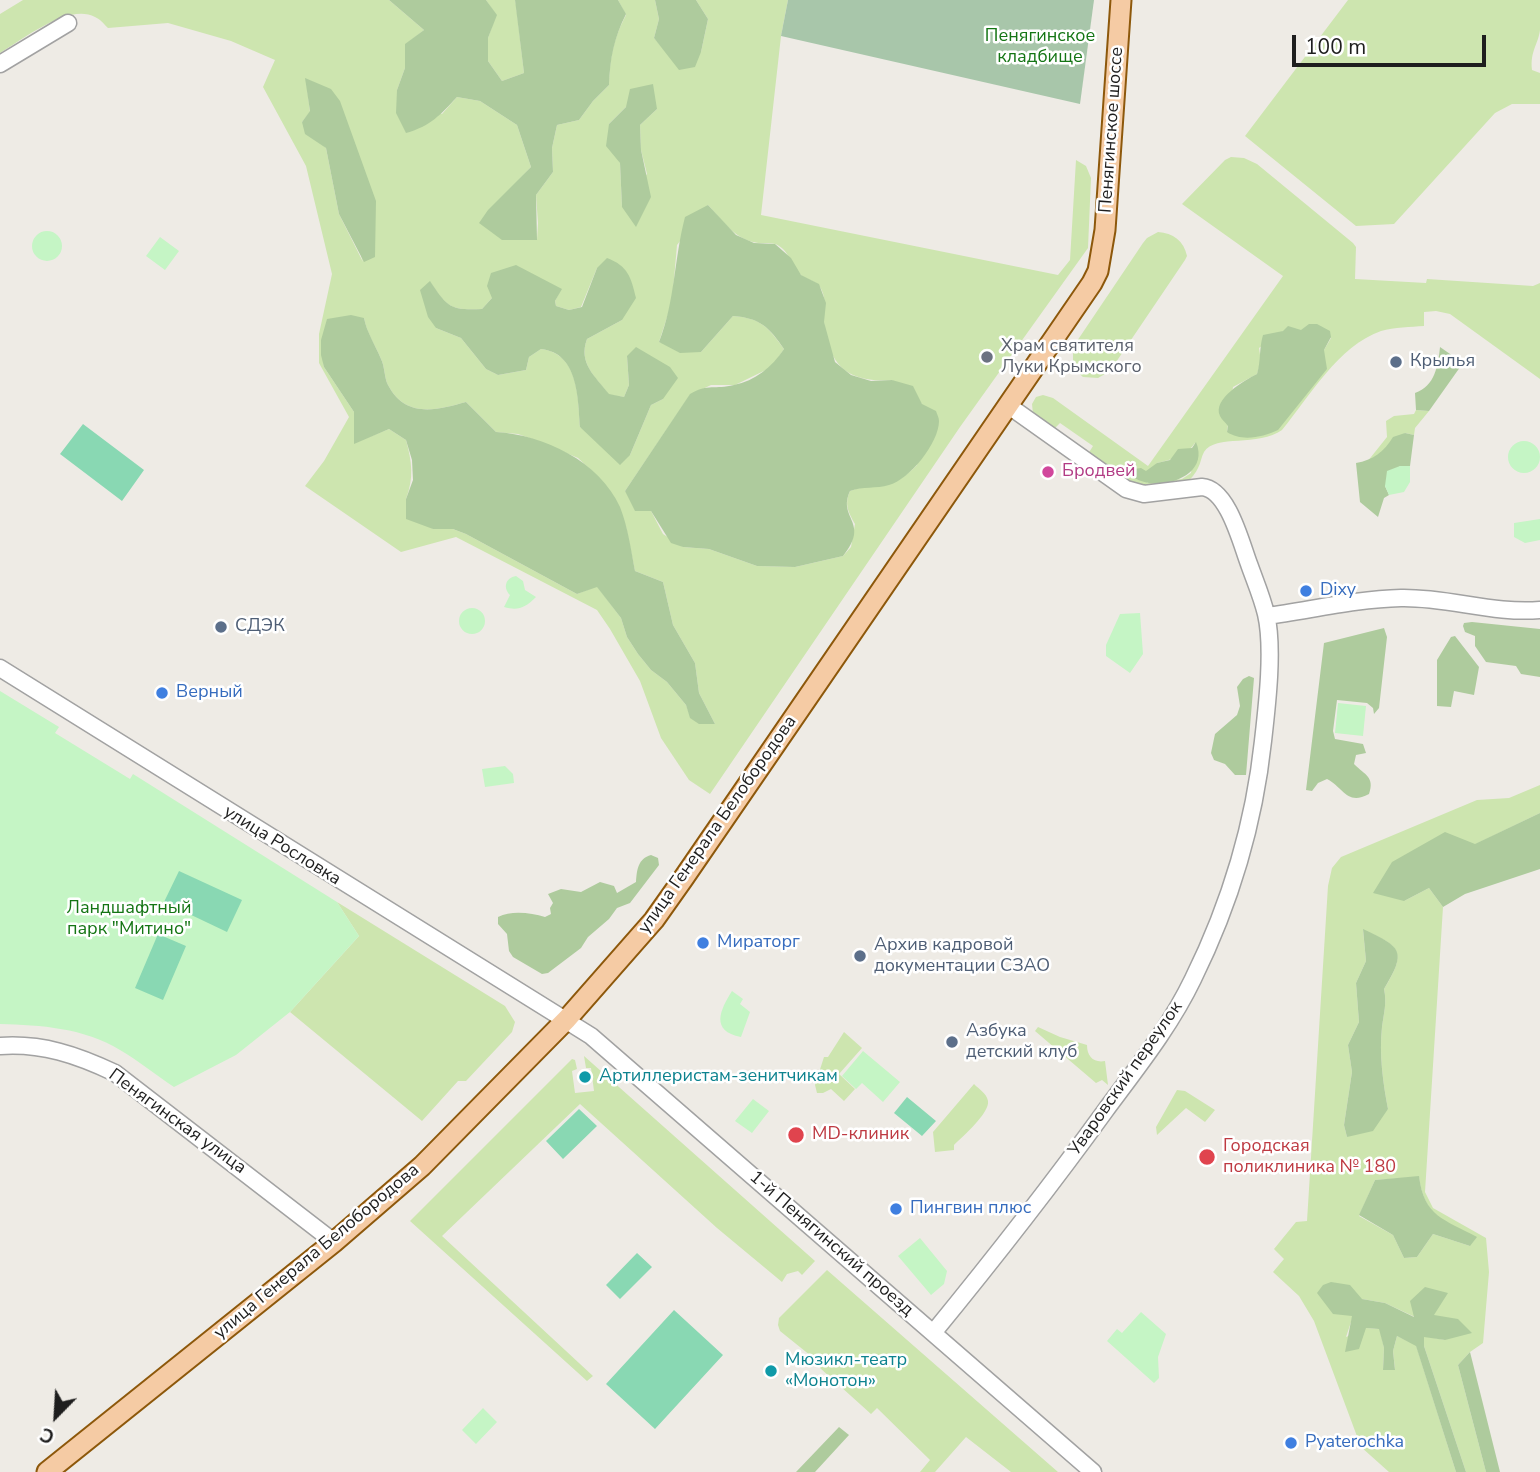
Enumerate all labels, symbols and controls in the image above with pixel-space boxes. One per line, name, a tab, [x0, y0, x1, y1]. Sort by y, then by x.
scale bar	[1295, 21, 1489, 65]
park label: Пенягинское кладбище	[985, 26, 1095, 68]
text: 100 m	[1305, 33, 1366, 61]
street label: Пенягинское шоссе	[1095, 46, 1129, 214]
place label: Храм святителя Луки Крымского	[1001, 336, 1142, 378]
marker: Храм святителя Луки Крымского	[979, 349, 995, 365]
place label: Крылья	[1410, 351, 1475, 373]
marker: Крылья	[1388, 354, 1404, 370]
place label: Бродвей	[1062, 461, 1136, 483]
marker: Бродвей	[1040, 464, 1056, 480]
place label: Dixy	[1320, 580, 1356, 602]
marker: Dixy	[1298, 583, 1314, 599]
place label: СДЭК	[235, 616, 285, 638]
marker: СДЭК	[213, 619, 229, 635]
place label: Верный	[176, 682, 243, 704]
marker: Верный	[154, 685, 170, 701]
street label: улица Генерала Белобородова	[634, 712, 802, 938]
street label: улица Рословка	[219, 801, 345, 891]
park label: Ландшафтный парк "Митино"	[67, 898, 191, 940]
place label: Мираторг	[717, 932, 800, 954]
marker: Мираторг	[695, 935, 711, 951]
place label: Архив кадровой документации СЗАО	[874, 935, 1050, 978]
marker: Архив кадровой документации СЗАО	[852, 948, 868, 964]
street label: Уваровский переулок	[1064, 997, 1188, 1161]
place label: Азбука детский клуб	[966, 1021, 1077, 1064]
marker: Азбука детский клуб	[944, 1034, 960, 1050]
street label: Пенягинская улица	[104, 1065, 250, 1179]
place label: Артиллеристам-зенитчикам	[599, 1066, 838, 1088]
marker: Артиллеристам-зенитчикам	[577, 1069, 593, 1085]
place label: MD-клиник	[812, 1124, 909, 1146]
marker: MD-клиник	[786, 1125, 806, 1145]
place label: Городская поликлиника № 180	[1223, 1136, 1396, 1178]
marker: Городская поликлиника № 180	[1197, 1147, 1217, 1167]
street label: улица Генерала Белобородова	[210, 1160, 424, 1344]
street label: 1-й Пенягинский проезд	[744, 1167, 918, 1321]
place label: Пингвин плюс	[910, 1198, 1031, 1220]
marker: Пингвин плюс	[888, 1201, 904, 1217]
place label: Мюзикл-театр «Монотон»	[785, 1350, 907, 1392]
marker: Мюзикл-театр «Монотон»	[763, 1363, 779, 1379]
north arrow	[21, 1381, 91, 1451]
text: С	[36, 1421, 59, 1450]
place label: Pyaterochka	[1305, 1432, 1404, 1454]
marker: Pyaterochka	[1283, 1435, 1299, 1451]

